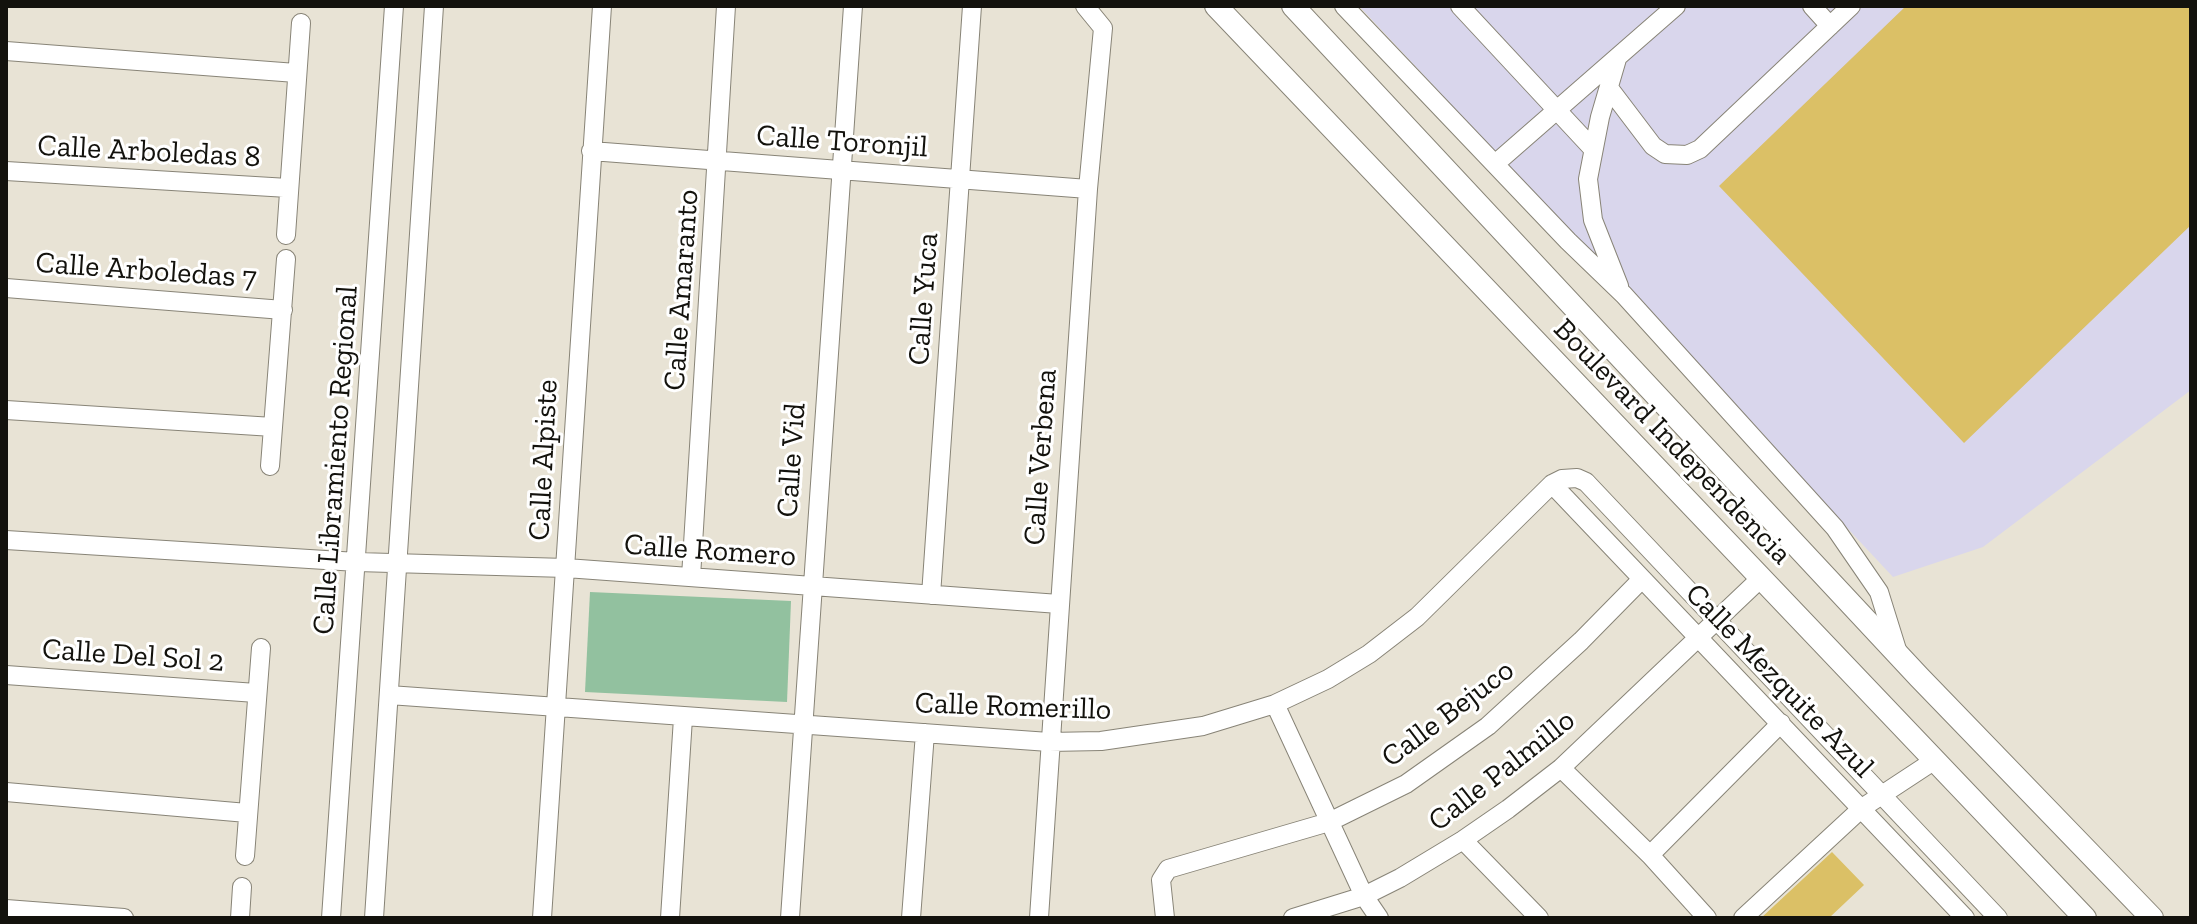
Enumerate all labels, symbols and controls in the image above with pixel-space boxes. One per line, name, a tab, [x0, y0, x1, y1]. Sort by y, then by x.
street label: Calle Toronjil	[755, 118, 929, 166]
street label: Calle Arboledas 8	[37, 128, 261, 176]
street label: Calle Amaranto	[657, 188, 707, 392]
street label: Calle Yuca	[901, 231, 947, 367]
street label: Calle Arboledas 7	[34, 245, 258, 297]
street label: Calle Libramiento Regional	[306, 284, 366, 636]
street label: Boulevard Independencia	[1545, 312, 1799, 572]
street label: Calle Verbena	[1017, 368, 1065, 546]
street label: Calle Alpiste	[522, 378, 566, 542]
street label: Calle Vid	[770, 402, 814, 518]
street label: Calle Romero	[623, 527, 797, 575]
street label: Calle Mezquite Azul	[1677, 576, 1881, 786]
street label: Calle Del Sol 2	[41, 632, 225, 680]
street label: Calle Bejuco	[1375, 653, 1521, 775]
street label: Calle Romerillo	[914, 686, 1112, 728]
street label: Calle Palmillo	[1422, 703, 1582, 839]

